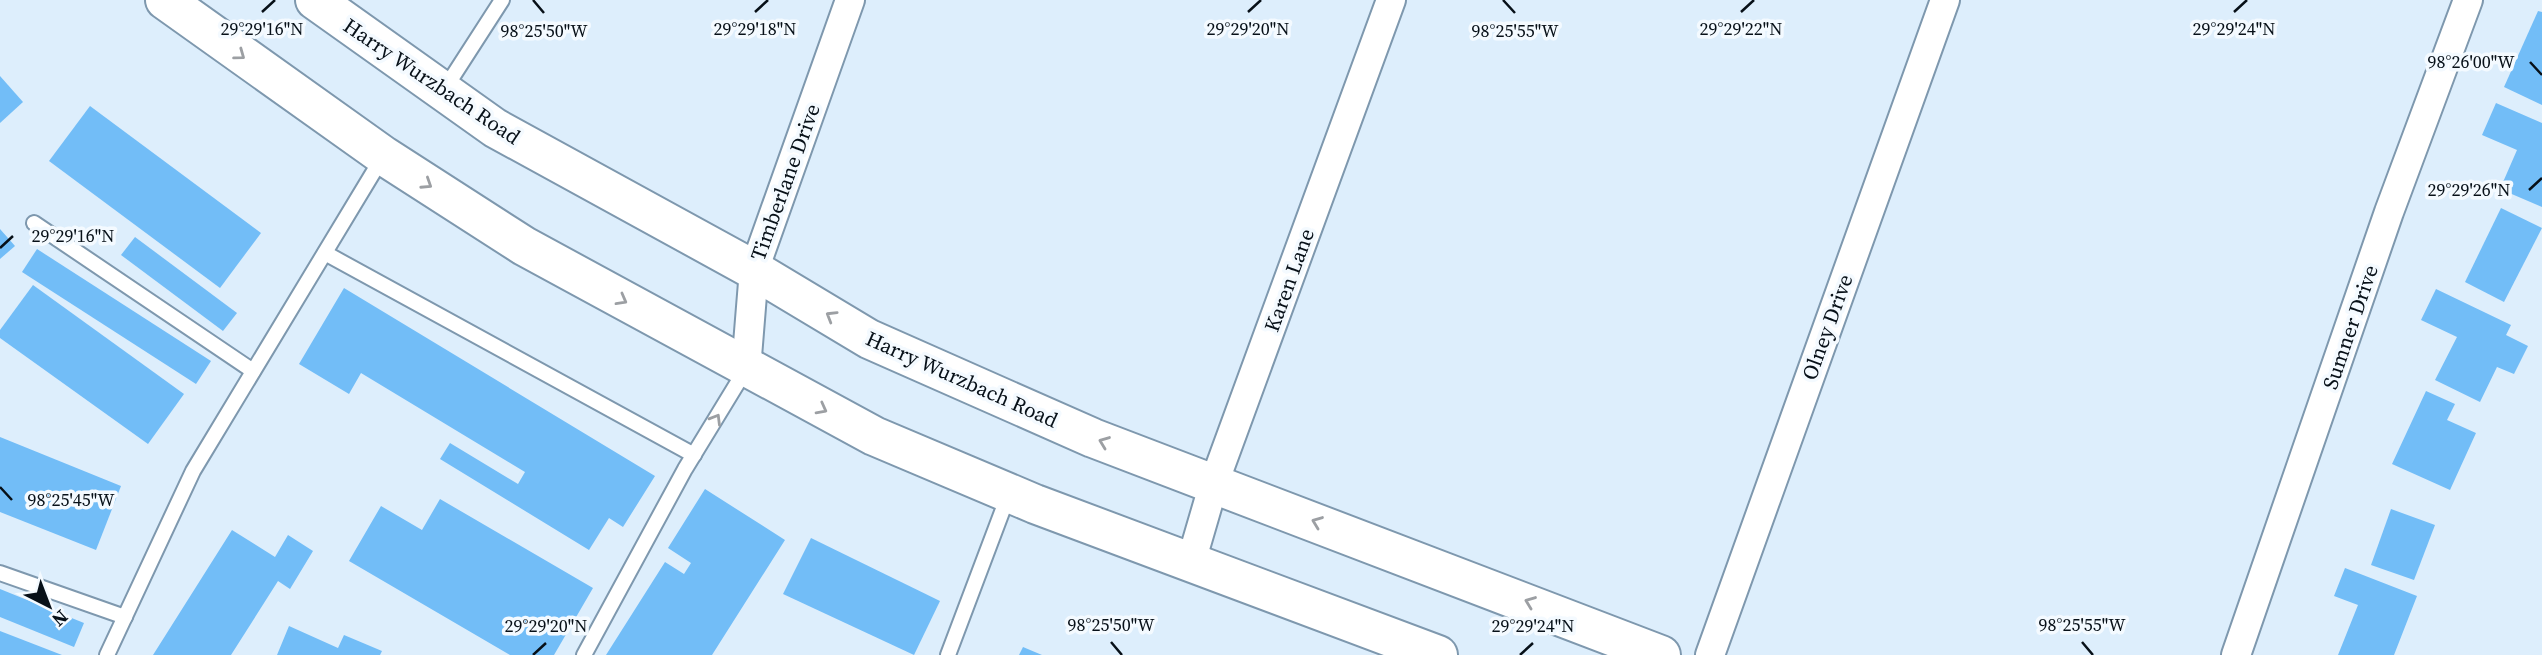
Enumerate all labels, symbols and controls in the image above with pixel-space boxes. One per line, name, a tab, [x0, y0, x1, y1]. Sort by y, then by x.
street label: Harry Wurzbach Road	[338, 11, 526, 151]
text: 29°29'16"N	[221, 16, 303, 41]
text: 29°29'18"N	[714, 16, 796, 41]
text: 29°29'20"N	[1207, 16, 1289, 41]
text: 29°29'22"N	[1700, 16, 1782, 41]
text: 29°29'24"N	[2193, 16, 2275, 41]
text: 98°25'50"W	[501, 18, 588, 43]
text: 98°25'55"W	[1472, 18, 1559, 43]
one-way arrow	[232, 46, 245, 59]
text: 98°26'00"W	[2428, 49, 2515, 74]
street label: Timberlane Drive	[743, 100, 827, 264]
one-way arrow	[419, 175, 432, 188]
text: 29°29'26"N	[2428, 177, 2510, 202]
text: 29°29'16"N	[32, 223, 114, 248]
street label: Karen Lane	[1257, 224, 1321, 336]
street label: Sumner Drive	[2315, 261, 2385, 393]
street label: Olney Drive	[1794, 270, 1860, 384]
one-way arrow	[615, 292, 627, 305]
one-way arrow	[825, 311, 838, 324]
street label: Harry Wurzbach Road	[861, 324, 1063, 434]
one-way arrow	[815, 401, 827, 414]
one-way arrow	[707, 414, 720, 427]
one-way arrow	[1098, 436, 1110, 450]
text: 98°25'45"W	[28, 487, 115, 512]
one-way arrow	[1311, 516, 1323, 530]
north arrow	[14, 571, 84, 641]
one-way arrow	[1524, 597, 1536, 611]
text: N	[46, 604, 74, 633]
text: 98°25'50"W	[1068, 612, 1155, 637]
text: 98°25'55"W	[2039, 612, 2126, 637]
text: 29°29'20"N	[505, 613, 587, 638]
text: 29°29'24"N	[1492, 613, 1574, 638]

